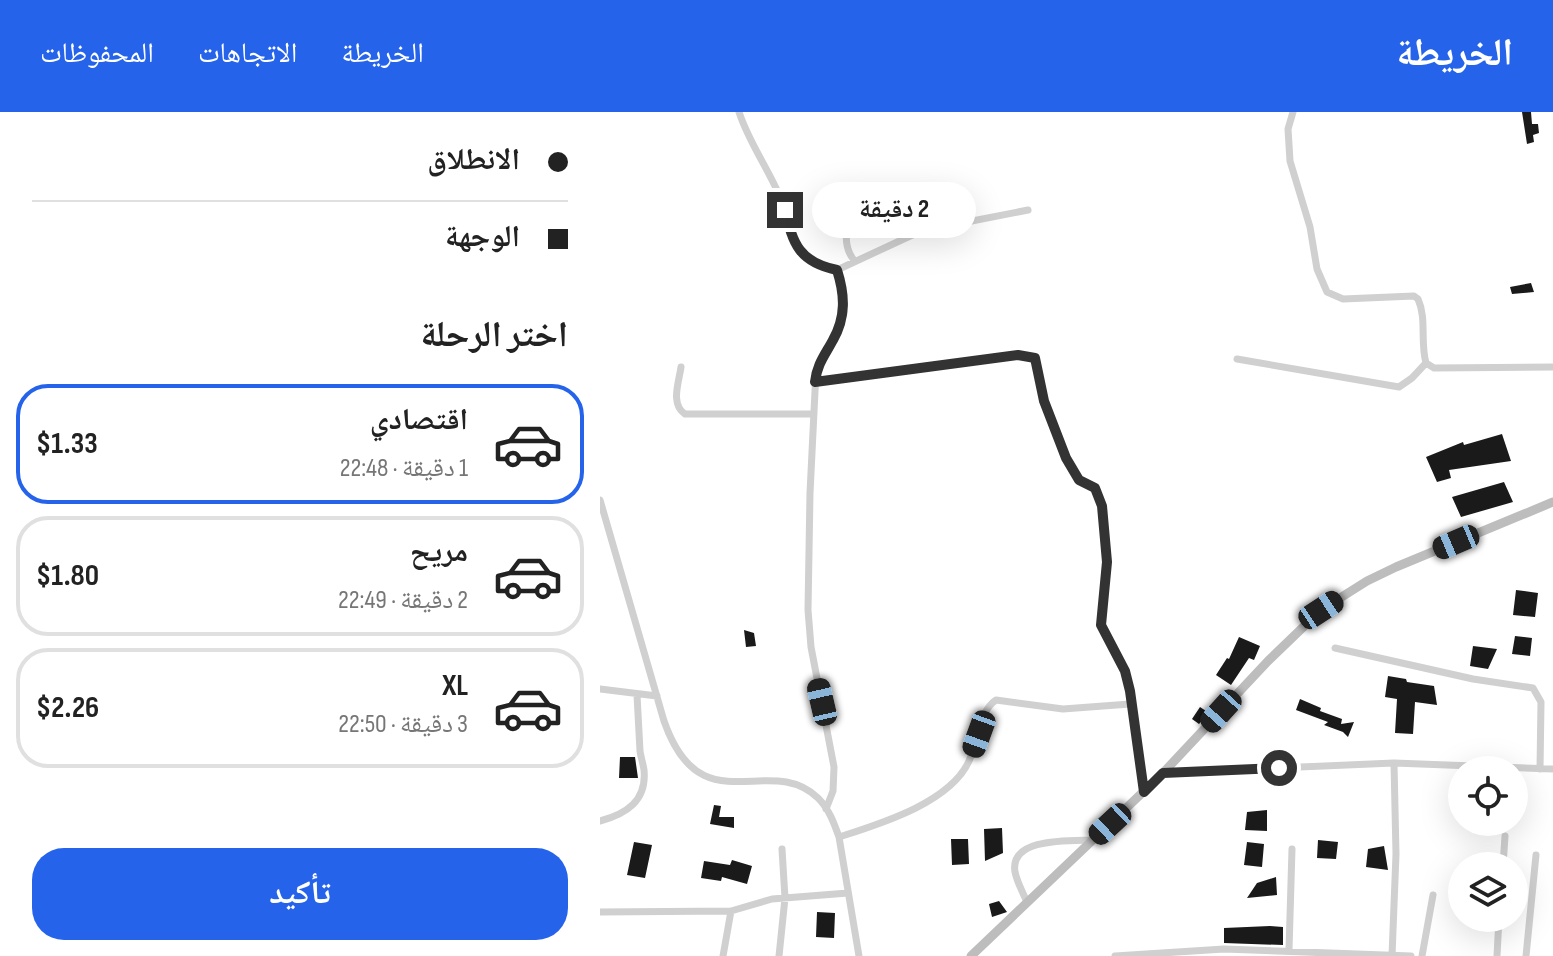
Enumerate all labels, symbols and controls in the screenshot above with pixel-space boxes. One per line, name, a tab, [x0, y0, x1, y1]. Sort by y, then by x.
text: الخريطة	[1396, 31, 1513, 76]
text: المحفوظات	[40, 37, 154, 70]
text: الاتجاهات	[198, 37, 297, 70]
text: الخريطة	[341, 37, 424, 70]
text: الانطلاق	[427, 142, 520, 178]
callout: 2 دقيقة	[813, 182, 977, 238]
route end	[767, 192, 803, 228]
text: 2 دقيقة	[859, 194, 929, 225]
text: الوجهة	[445, 219, 520, 255]
text: اختر الرحلة	[420, 314, 568, 357]
text: اقتصادي	[370, 402, 468, 438]
icon: car	[492, 408, 564, 480]
text: $1.33	[36, 426, 98, 462]
text: 1 دقيقة · 22:48	[340, 453, 468, 484]
car	[1429, 522, 1483, 562]
text: مريح	[410, 534, 468, 570]
icon: car	[492, 540, 564, 612]
text: $1.80	[36, 558, 99, 594]
text: 2 دقيقة · 22:49	[338, 585, 468, 616]
car	[1294, 587, 1348, 633]
text: XL	[442, 668, 468, 704]
icon: car	[492, 672, 564, 744]
car	[805, 676, 839, 728]
car	[1196, 685, 1246, 737]
text: $2.26	[36, 690, 99, 726]
car	[960, 707, 998, 761]
text: 3 دقيقة · 22:50	[338, 709, 468, 740]
route start	[1261, 750, 1297, 786]
map controls	[1448, 756, 1528, 932]
button: locate	[1448, 756, 1528, 836]
car	[1084, 799, 1136, 849]
button: تأكيد	[32, 848, 568, 940]
button: layers	[1448, 852, 1528, 932]

